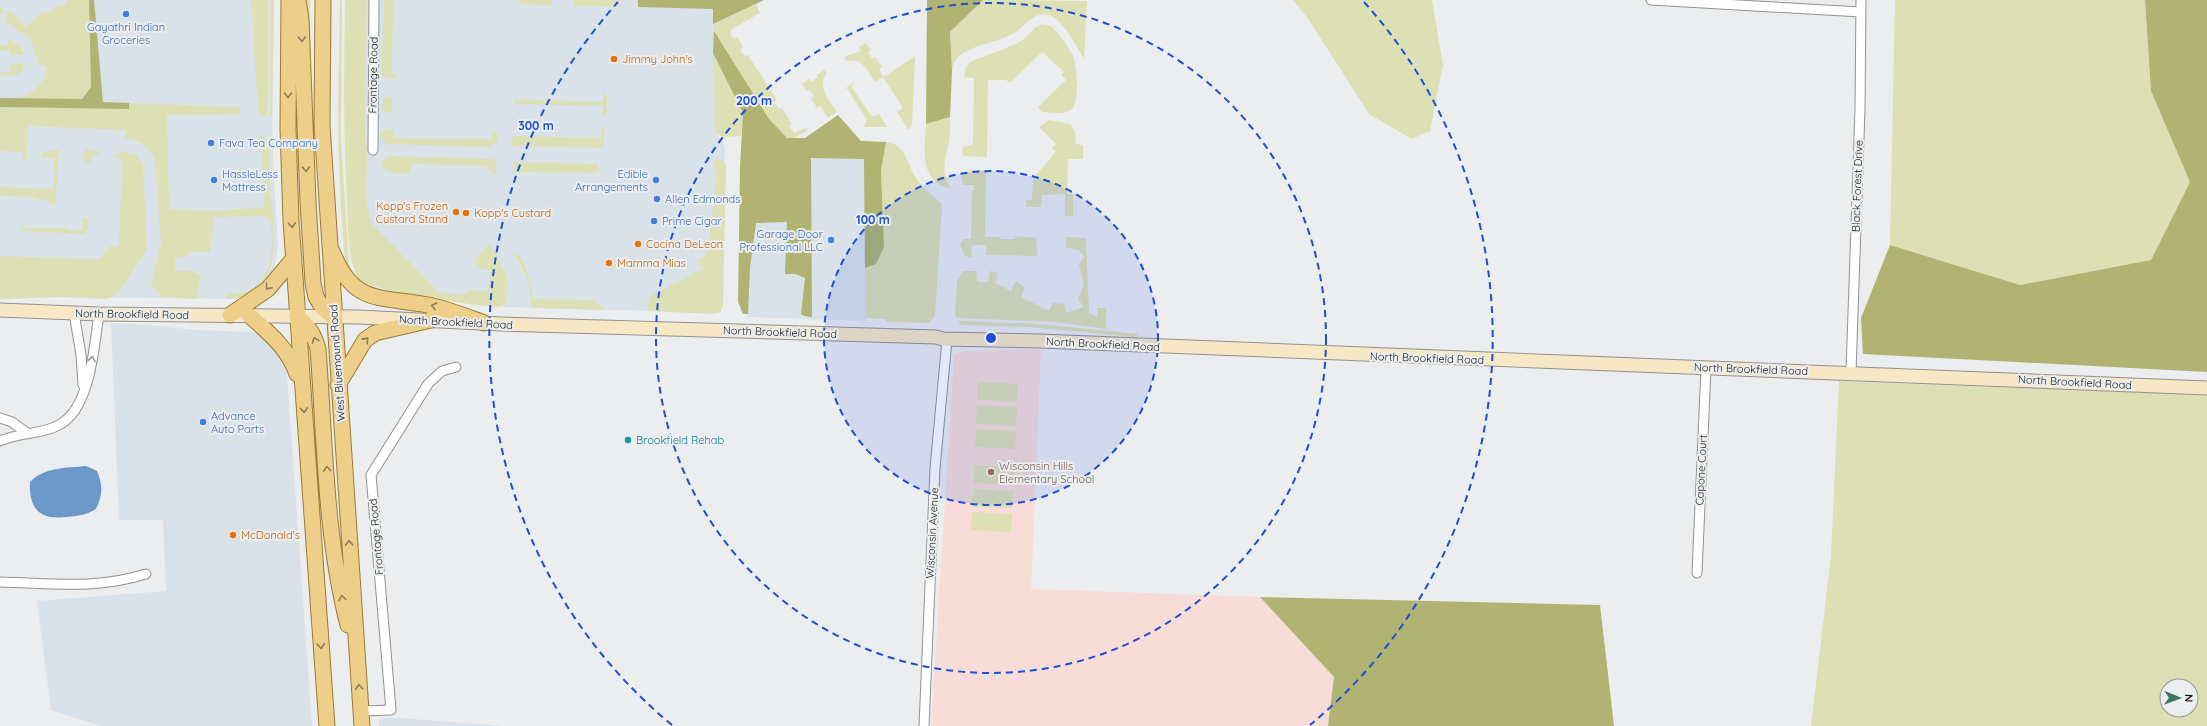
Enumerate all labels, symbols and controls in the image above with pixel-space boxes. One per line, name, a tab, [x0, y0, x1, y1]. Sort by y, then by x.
marker: Gayathri Indian Groceries	[121, 9, 131, 19]
place label: Gayathri Indian Groceries	[87, 20, 165, 47]
one-way arrow	[298, 36, 307, 42]
street label: Frontage Road	[365, 37, 381, 113]
place label: Jimmy John's	[622, 52, 693, 66]
marker: Jimmy John's	[609, 54, 619, 64]
one-way arrow	[284, 92, 292, 98]
text: 200 m	[736, 93, 772, 108]
text: 300 m	[518, 118, 554, 133]
place label: Fava Tea Company	[219, 136, 318, 150]
marker: Fava Tea Company	[206, 138, 216, 148]
street label: Black Forest Drive	[1848, 140, 1866, 232]
one-way arrow	[302, 166, 311, 172]
place label: HassleLess Mattress	[222, 167, 278, 194]
place label: Edible Arrangements	[575, 167, 648, 194]
marker: HassleLess Mattress	[209, 175, 219, 185]
marker: Edible Arrangements	[651, 175, 661, 185]
place label: Allen Edmonds	[665, 192, 740, 206]
marker: Allen Edmonds	[652, 194, 662, 204]
place label: Kopp's Frozen Custard Stand	[376, 199, 448, 226]
place label: Kopp's Custard	[474, 206, 551, 220]
marker: Kopp's Frozen Custard Stand	[451, 207, 461, 217]
marker: Kopp's Custard	[461, 208, 471, 218]
text: 100 m	[856, 212, 890, 227]
place label: Prime Cigar	[662, 214, 722, 228]
marker: Prime Cigar	[649, 216, 659, 226]
one-way arrow	[287, 222, 296, 228]
place label: Garage Door Professional LLC	[739, 227, 824, 254]
marker: Garage Door Professional LLC	[826, 235, 836, 245]
place label: Cocina DeLeon	[646, 237, 723, 251]
marker: Cocina DeLeon	[633, 239, 643, 249]
place label: Mamma Mias	[617, 256, 686, 270]
marker: Mamma Mias	[604, 258, 614, 268]
one-way arrow	[266, 282, 273, 290]
one-way arrow	[430, 303, 437, 311]
street label: West Bluemound Road	[326, 304, 348, 422]
street label: North Brookfield Road	[75, 306, 189, 322]
street label: North Brookfield Road	[399, 312, 513, 332]
street label: North Brookfield Road	[723, 323, 837, 341]
centre of rings	[984, 331, 998, 345]
street label: North Brookfield Road	[1046, 334, 1160, 354]
one-way arrow	[311, 336, 320, 343]
one-way arrow	[362, 337, 369, 345]
street label: North Brookfield Road	[1370, 349, 1484, 367]
one-way arrow	[87, 356, 95, 362]
street label: North Brookfield Road	[1694, 360, 1808, 378]
street label: North Brookfield Road	[2018, 372, 2132, 392]
one-way arrow	[299, 407, 308, 413]
place label: Advance Auto Parts	[211, 409, 264, 436]
marker: Advance Auto Parts	[198, 417, 208, 427]
place label: Brookfield Rehab	[636, 433, 724, 447]
street label: Capone Court	[1692, 434, 1710, 506]
marker: Brookfield Rehab	[623, 435, 633, 445]
place label: Wisconsin Hills Elementary School	[999, 459, 1094, 486]
one-way arrow	[322, 466, 331, 472]
marker: Wisconsin Hills Elementary School	[986, 467, 996, 477]
street label: Wisconsin Avenue	[923, 487, 941, 579]
street label: Frontage Road	[366, 498, 386, 576]
place label: McDonald's	[241, 528, 300, 542]
marker: McDonald's	[228, 530, 238, 540]
one-way arrow	[345, 540, 354, 546]
one-way arrow	[338, 595, 347, 601]
one-way arrow	[316, 643, 325, 649]
north arrow	[2159, 678, 2199, 718]
one-way arrow	[355, 684, 364, 690]
text: N	[2182, 694, 2196, 702]

